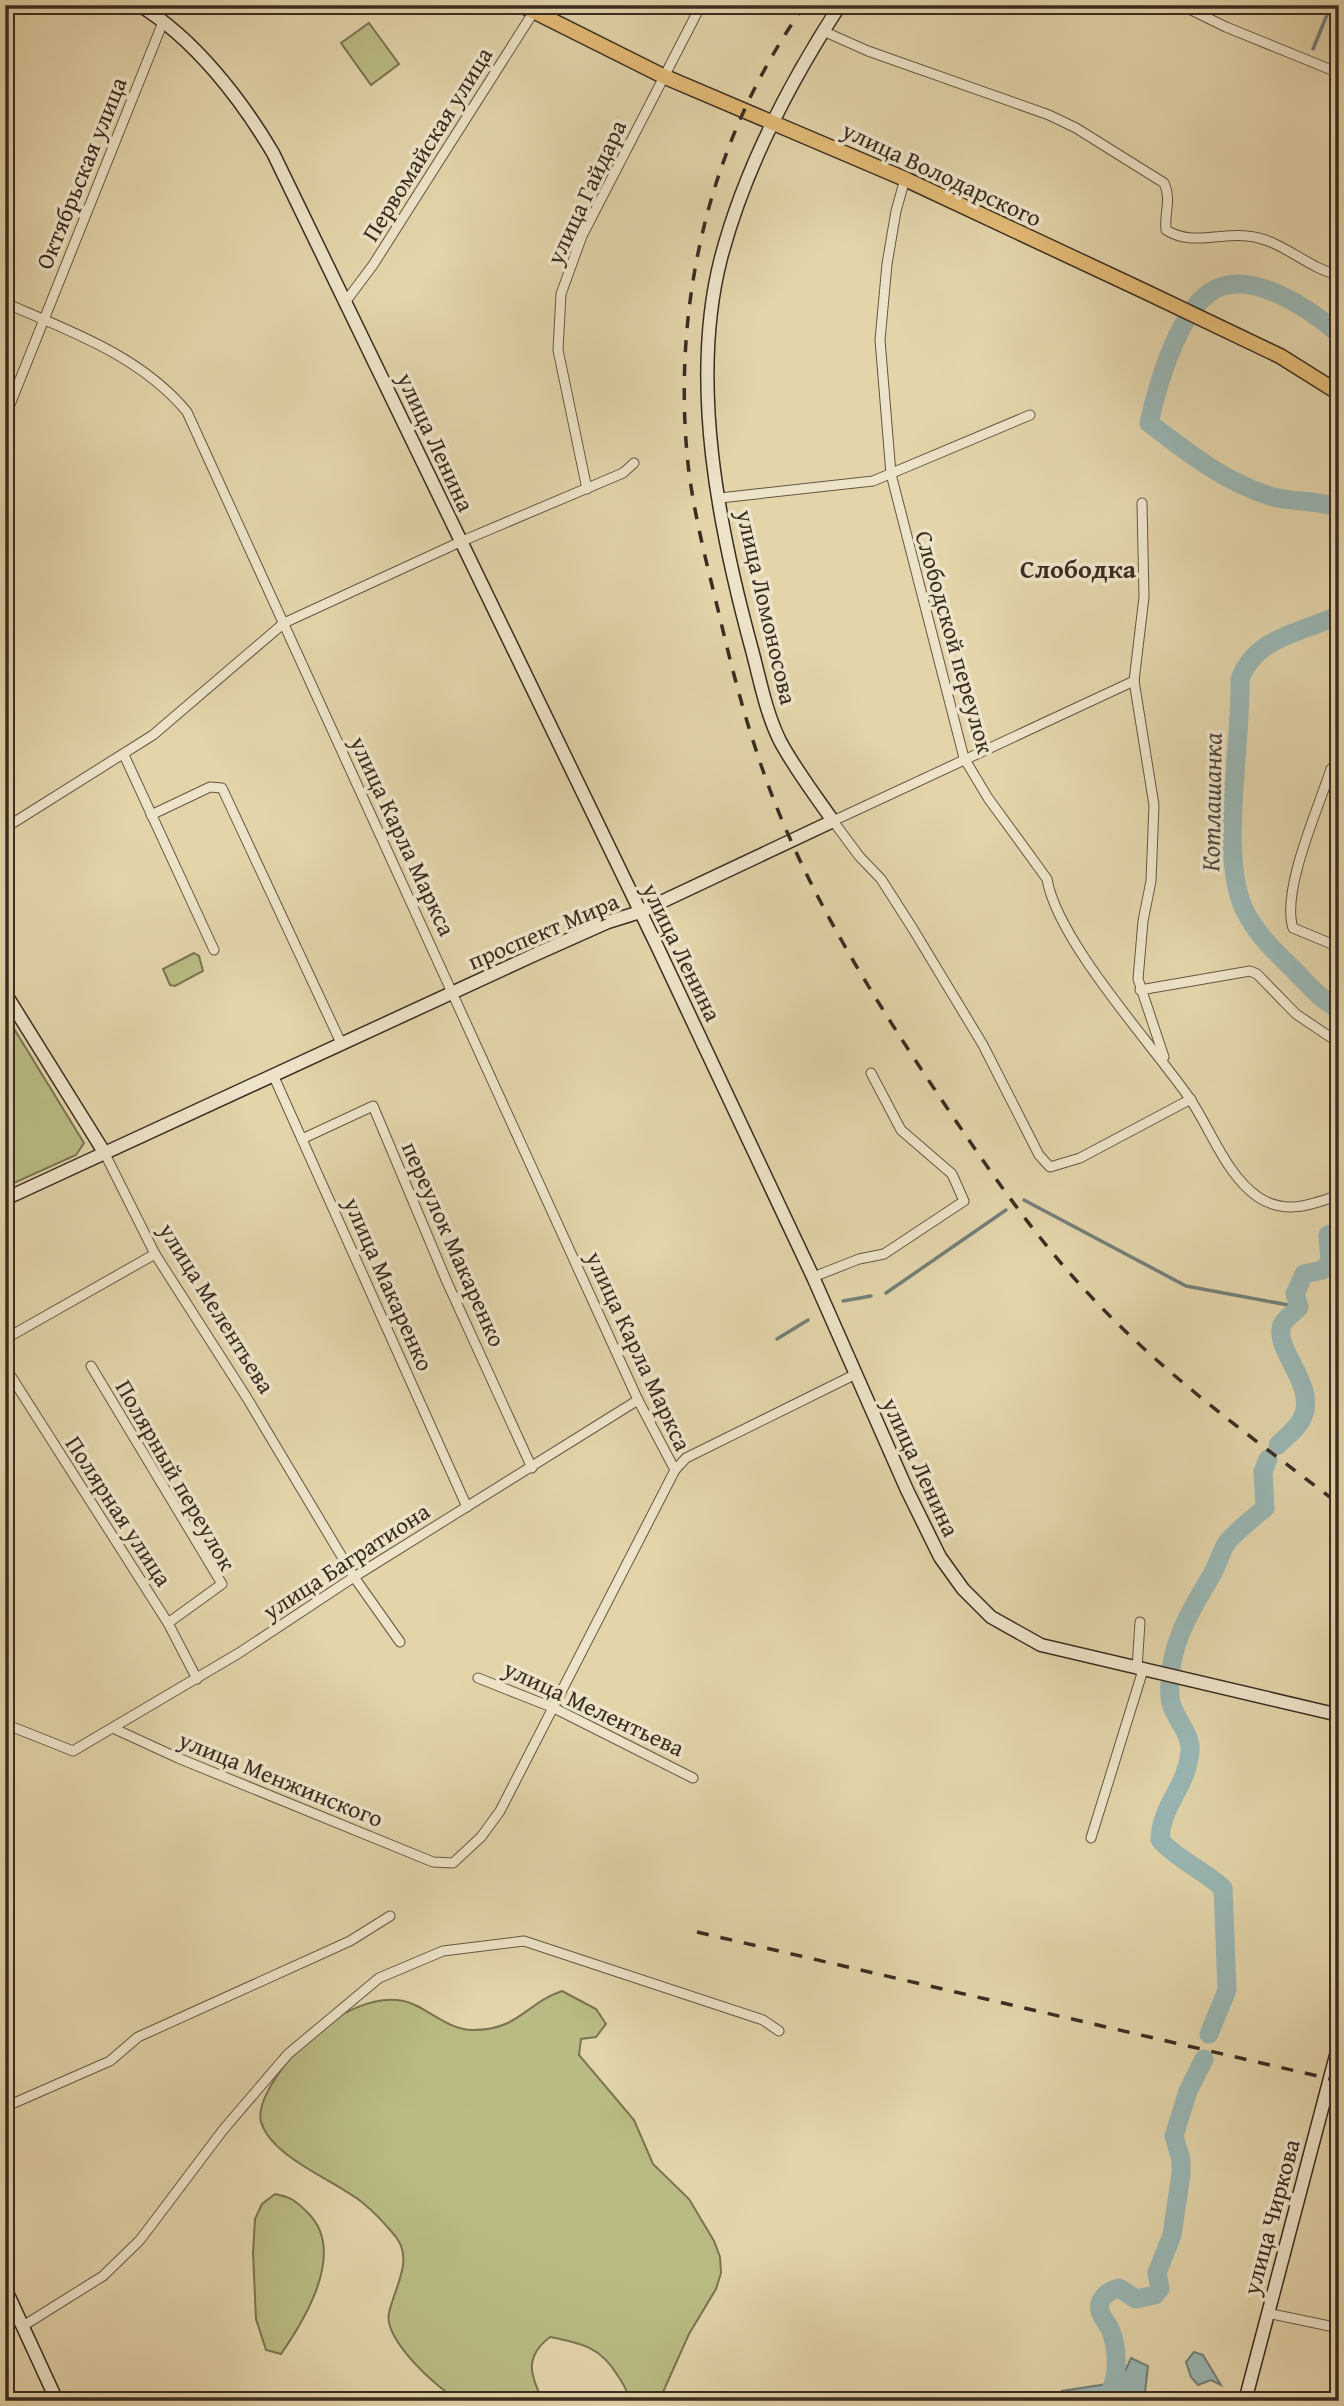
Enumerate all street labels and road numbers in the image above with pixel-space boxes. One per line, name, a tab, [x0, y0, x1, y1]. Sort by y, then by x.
street label: Первомайская улица	[353, 40, 501, 248]
street label: Октябрьская улица	[27, 71, 136, 274]
street label: улица Володарского	[836, 112, 1048, 236]
street label: улица Гайдара	[537, 113, 635, 271]
street label: улица Ленина	[388, 366, 484, 518]
street label: улица Ломоносова	[727, 505, 807, 709]
street label: Слободской переулок	[906, 526, 1004, 758]
street label: улица Карла Маркса	[341, 729, 465, 942]
street label: улица Ленина	[633, 876, 731, 1028]
street label: проспект Мира	[462, 883, 625, 979]
street label: переулок Макаренко	[393, 1136, 515, 1352]
street label: улица Макаренко	[335, 1190, 443, 1377]
street label: улица Мелентьева	[150, 1215, 284, 1401]
street label: улица Карла Маркса	[577, 1244, 701, 1457]
street label: Полярный переулок	[107, 1373, 245, 1577]
street label: улица Ленина	[873, 1391, 969, 1543]
street label: Полярная улица	[57, 1429, 181, 1594]
street label: улица Багратиона	[255, 1493, 437, 1629]
street label: улица Мелентьева	[497, 1650, 691, 1765]
street label: улица Менжинского	[173, 1722, 388, 1836]
street label: улица Чиркова	[1233, 2135, 1309, 2300]

